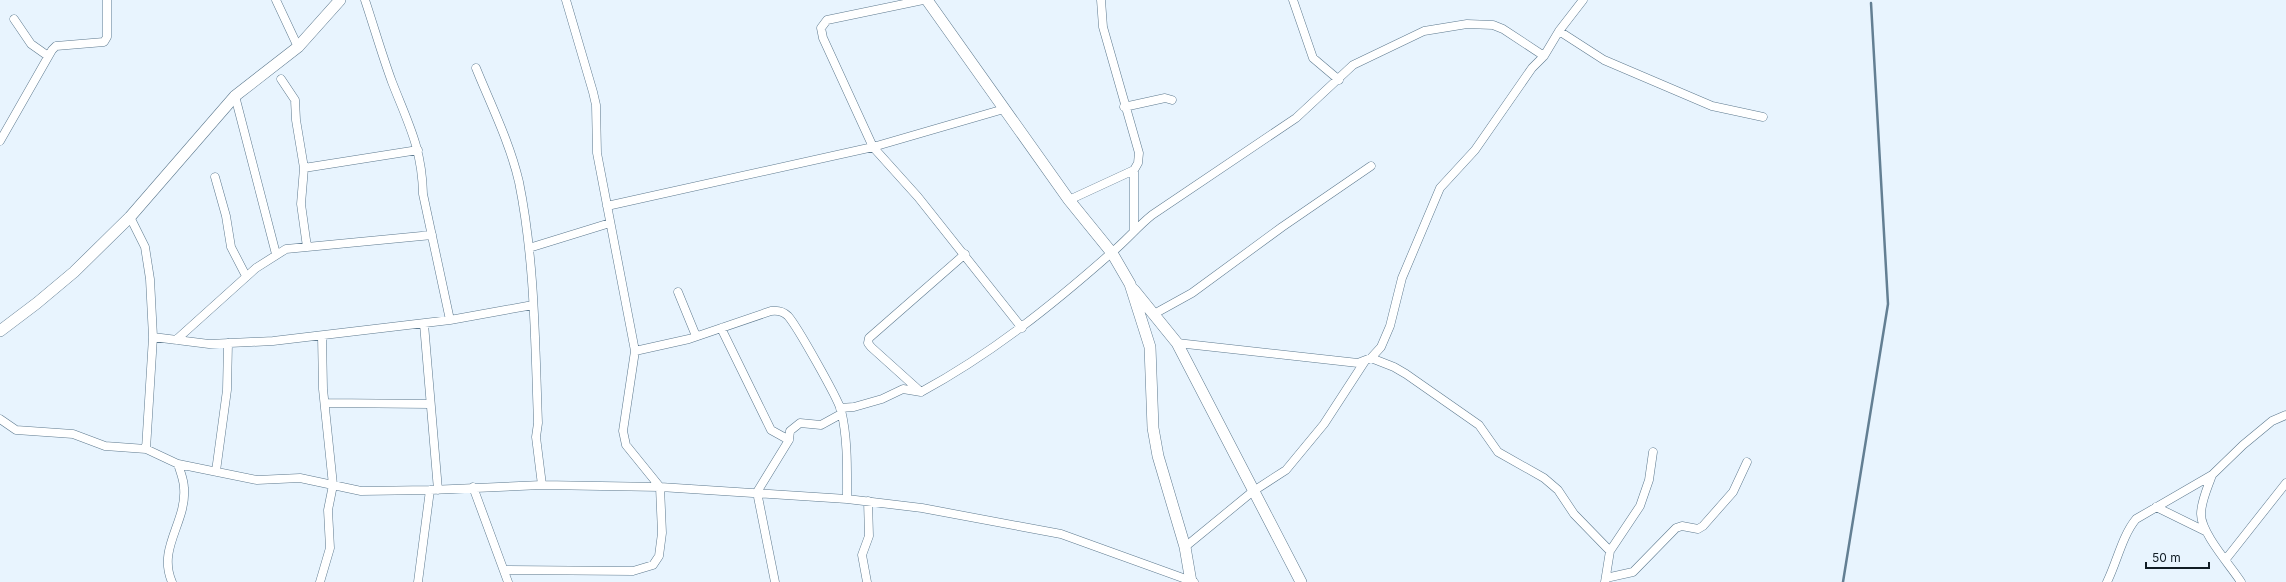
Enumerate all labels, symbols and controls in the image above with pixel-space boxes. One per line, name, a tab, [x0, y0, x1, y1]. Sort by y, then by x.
scale bar	[2146, 544, 2209, 570]
text: 50 m	[2152, 550, 2181, 565]

